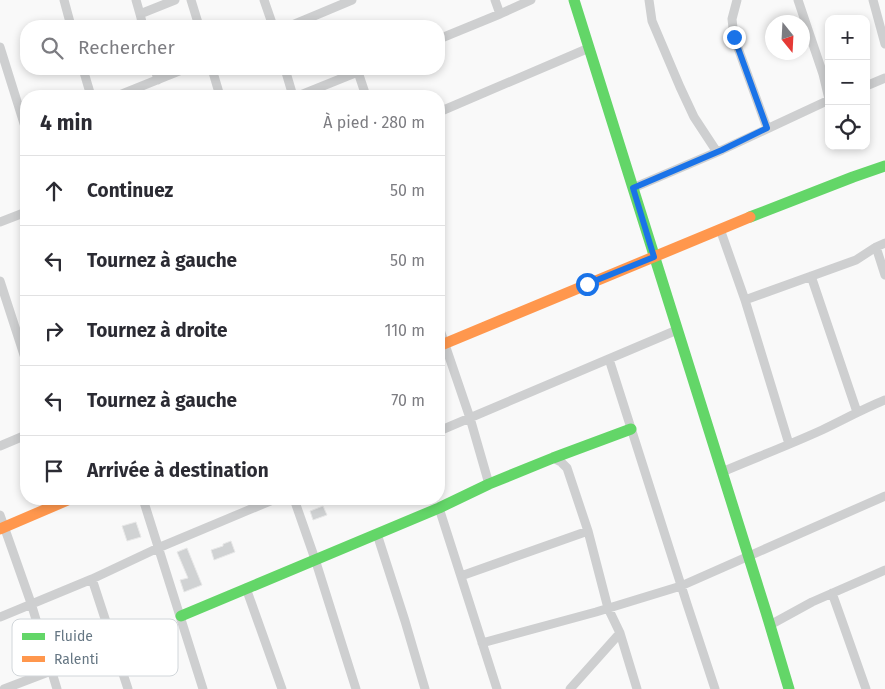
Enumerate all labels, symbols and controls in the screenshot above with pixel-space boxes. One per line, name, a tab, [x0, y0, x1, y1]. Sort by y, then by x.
north arrow	[765, 15, 810, 60]
map controls	[825, 15, 870, 150]
button: +	[825, 15, 870, 60]
search box	[20, 20, 445, 75]
route end	[723, 26, 746, 49]
icon: search	[38, 34, 66, 62]
text: Rechercher	[78, 36, 175, 59]
button: −	[825, 60, 870, 105]
button: locate	[825, 105, 870, 150]
text: 4 min	[40, 110, 93, 136]
text: À pied · 280 m	[323, 113, 425, 132]
icon: ahead	[40, 177, 68, 205]
text: Continuez	[87, 179, 173, 202]
text: 50 m	[390, 181, 425, 200]
icon: left	[40, 247, 68, 275]
text: Tournez à gauche	[87, 249, 237, 272]
text: 50 m	[390, 251, 425, 270]
route start	[576, 273, 599, 296]
icon: right	[40, 317, 68, 345]
text: Tournez à droite	[87, 319, 228, 342]
text: 110 m	[384, 321, 425, 340]
icon: left	[40, 387, 68, 415]
text: Tournez à gauche	[87, 389, 237, 412]
text: 70 m	[391, 391, 425, 410]
icon: arrive	[40, 457, 68, 485]
text: Arrivée à destination	[87, 459, 269, 482]
legend	[12, 619, 178, 676]
text: Fluide	[54, 628, 93, 645]
text: Ralenti	[54, 651, 99, 668]

